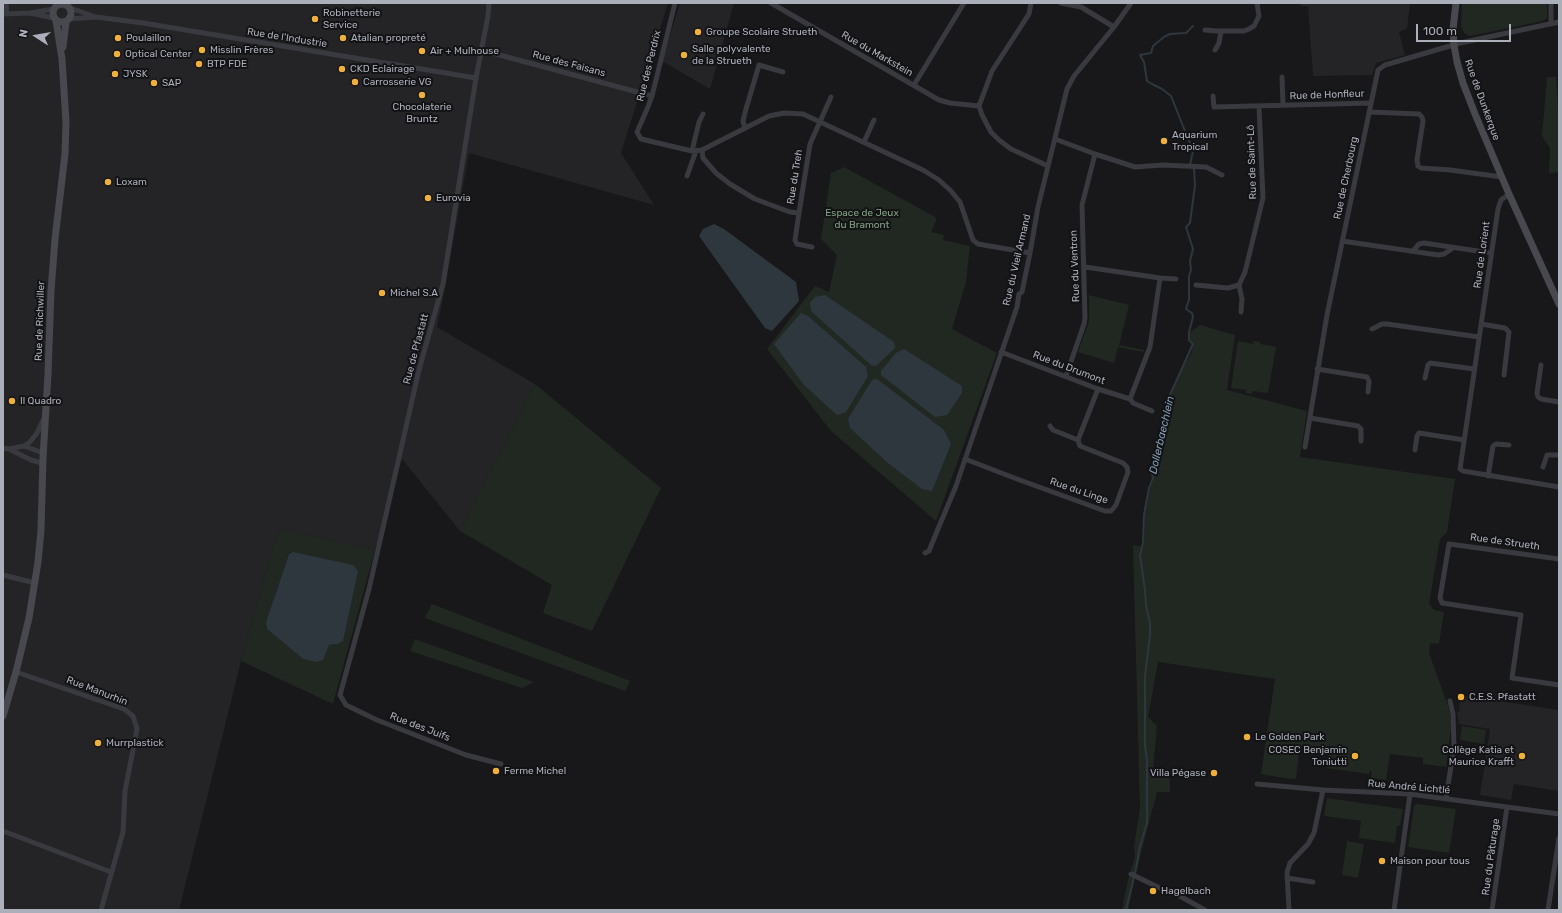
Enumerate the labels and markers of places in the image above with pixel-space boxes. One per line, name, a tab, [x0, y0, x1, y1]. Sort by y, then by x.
place label: Robinetterie Service	[323, 7, 380, 30]
marker: Robinetterie Service	[310, 14, 320, 24]
place label: Groupe Scolaire Strueth	[706, 26, 817, 38]
marker: Groupe Scolaire Strueth	[693, 27, 703, 37]
place label: Poulaillon	[126, 32, 171, 44]
place label: Atalian propreté	[351, 32, 426, 44]
marker: Poulaillon	[113, 33, 123, 43]
marker: Atalian propreté	[338, 33, 348, 43]
place label: Salle polyvalente de la Strueth	[692, 43, 771, 66]
place label: Misslin Frères	[210, 44, 273, 56]
marker: Misslin Frères	[197, 45, 207, 55]
place label: Air + Mulhouse	[430, 45, 499, 57]
marker: Air + Mulhouse	[417, 46, 427, 56]
place label: Optical Center	[125, 48, 191, 60]
marker: Optical Center	[112, 49, 122, 59]
marker: Salle polyvalente de la Strueth	[679, 50, 689, 60]
place label: BTP FDE	[207, 58, 247, 70]
marker: BTP FDE	[194, 59, 204, 69]
place label: CKD Eclairage	[350, 63, 415, 75]
marker: CKD Eclairage	[337, 64, 347, 74]
place label: JYSK	[123, 68, 148, 80]
marker: JYSK	[110, 69, 120, 79]
place label: Carrosserie VG	[363, 76, 432, 88]
place label: SAP	[162, 77, 181, 89]
marker: Carrosserie VG	[350, 77, 360, 87]
marker: SAP	[149, 78, 159, 88]
marker: Chocolaterie Bruntz	[417, 90, 427, 100]
place label: Chocolaterie Bruntz	[393, 101, 451, 124]
place label: Aquarium Tropical	[1172, 129, 1217, 152]
marker: Aquarium Tropical	[1159, 136, 1169, 146]
place label: Loxam	[116, 176, 147, 188]
marker: Loxam	[103, 177, 113, 187]
place label: Eurovia	[436, 192, 471, 204]
marker: Eurovia	[423, 193, 433, 203]
place label: Michel S.A	[390, 287, 438, 299]
marker: Michel S.A	[377, 288, 387, 298]
place label: Il Quadro	[20, 395, 61, 407]
marker: Il Quadro	[7, 396, 17, 406]
place label: C.E.S. Pfastatt	[1469, 691, 1536, 703]
marker: C.E.S. Pfastatt	[1456, 692, 1466, 702]
place label: Le Golden Park	[1255, 731, 1324, 743]
marker: Le Golden Park	[1242, 732, 1252, 742]
place label: Murrplastick	[106, 737, 164, 749]
marker: Murrplastick	[93, 738, 103, 748]
place label: COSEC Benjamin Toniutti	[1268, 744, 1347, 768]
place label: Collège Katia et Maurice Krafft	[1442, 744, 1514, 768]
marker: COSEC Benjamin Toniutti	[1350, 751, 1360, 761]
marker: Collège Katia et Maurice Krafft	[1517, 751, 1527, 761]
place label: Ferme Michel	[504, 765, 566, 777]
marker: Ferme Michel	[491, 766, 501, 776]
place label: Villa Pégase	[1150, 767, 1206, 779]
marker: Villa Pégase	[1209, 768, 1219, 778]
place label: Maison pour tous	[1390, 855, 1470, 867]
marker: Maison pour tous	[1377, 856, 1387, 866]
place label: Hagelbach	[1161, 885, 1211, 897]
marker: Hagelbach	[1148, 886, 1158, 896]

